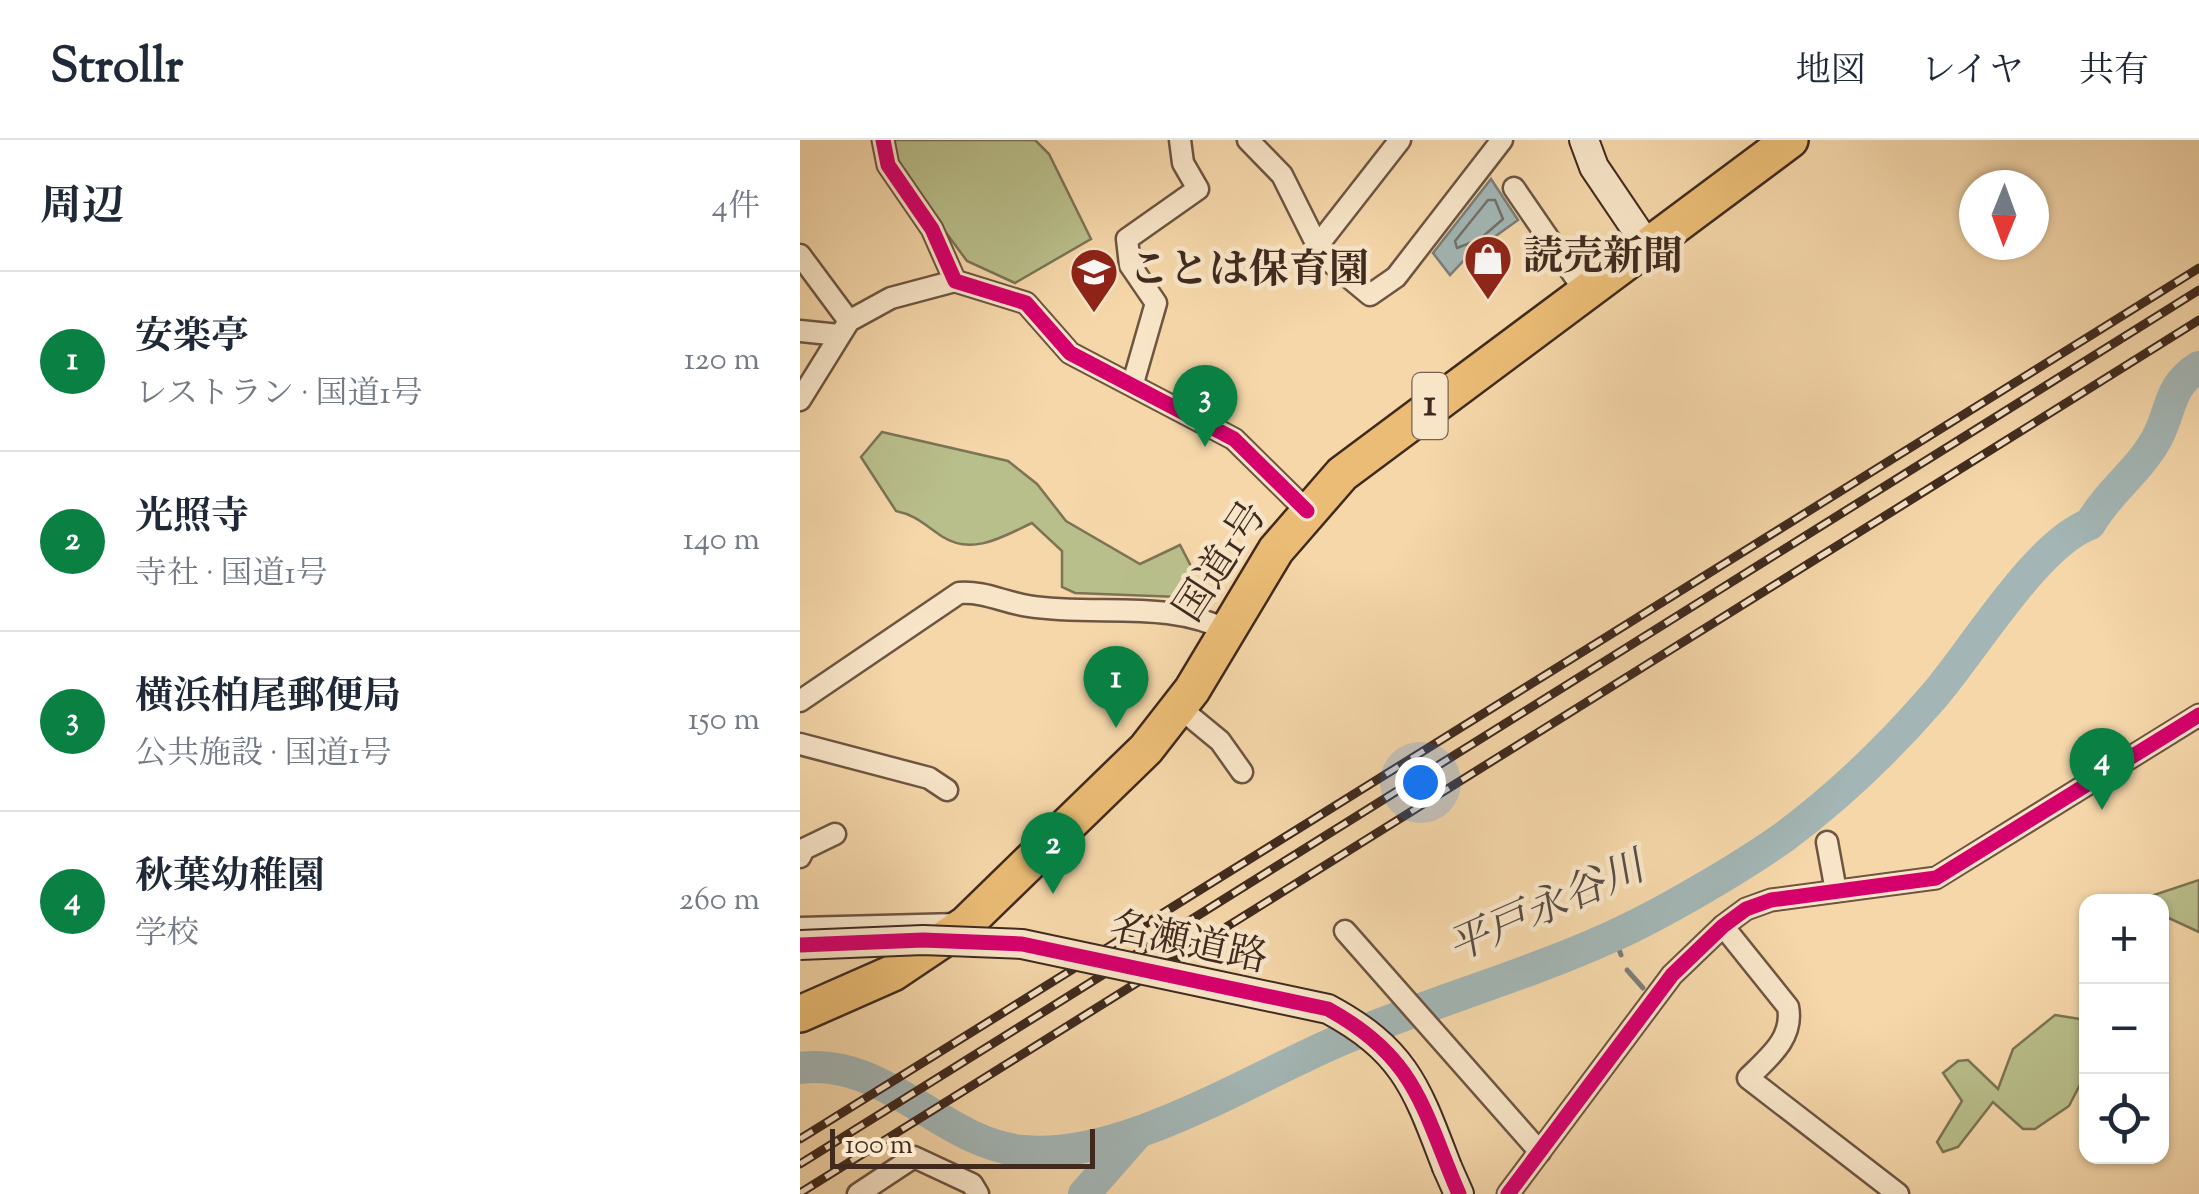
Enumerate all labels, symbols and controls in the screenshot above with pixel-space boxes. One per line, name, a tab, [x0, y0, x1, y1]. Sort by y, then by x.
text: Strollr	[50, 35, 183, 104]
text: 地図	[1796, 47, 1866, 98]
text: レイヤ	[1921, 47, 2024, 98]
text: 共有	[2079, 47, 2149, 98]
north arrow	[1959, 170, 2049, 260]
text: 周辺	[40, 179, 124, 239]
text: 4件	[712, 185, 760, 231]
place label: 読売新聞	[1523, 231, 1683, 288]
shop icon: 読売新聞	[1462, 233, 1514, 301]
place label: ことは保育園	[1129, 244, 1369, 301]
school or university icon: ことは保育園	[1068, 246, 1120, 314]
text: 安楽亭	[135, 312, 249, 366]
text: 1	[67, 338, 78, 384]
text: 120 m	[684, 338, 760, 384]
pin: 3	[1172, 364, 1238, 447]
text: レストラン · 国道1号	[135, 372, 423, 418]
road number: 1	[1412, 373, 1448, 439]
street label: 国道1号	[1163, 491, 1283, 635]
text: 光照寺	[135, 492, 249, 546]
text: 2	[65, 518, 80, 564]
text: 140 m	[683, 518, 760, 564]
text: 寺社 · 国道1号	[135, 552, 328, 598]
pin: 1	[1084, 646, 1148, 728]
text: 横浜柏尾郵便局	[135, 672, 401, 726]
text: 3	[66, 698, 79, 744]
text: 150 m	[688, 698, 760, 744]
pin: 4	[2070, 728, 2134, 810]
text: 公共施設 · 国道1号	[135, 732, 392, 778]
your location	[1395, 757, 1446, 808]
pin: 2	[1020, 812, 1086, 894]
water label: 平戸永谷川	[1439, 838, 1659, 980]
text: 秋葉幼稚園	[135, 852, 325, 906]
text: 4	[64, 878, 81, 924]
text: 260 m	[679, 878, 760, 924]
map controls	[2079, 894, 2169, 1164]
button: +	[2079, 894, 2169, 984]
street label: 名瀬道路	[1104, 900, 1272, 990]
text: 学校	[135, 912, 199, 958]
button: −	[2079, 984, 2169, 1074]
button: locate	[2079, 1074, 2169, 1164]
scale bar	[830, 1124, 1095, 1168]
text: 100 m	[845, 1126, 913, 1166]

